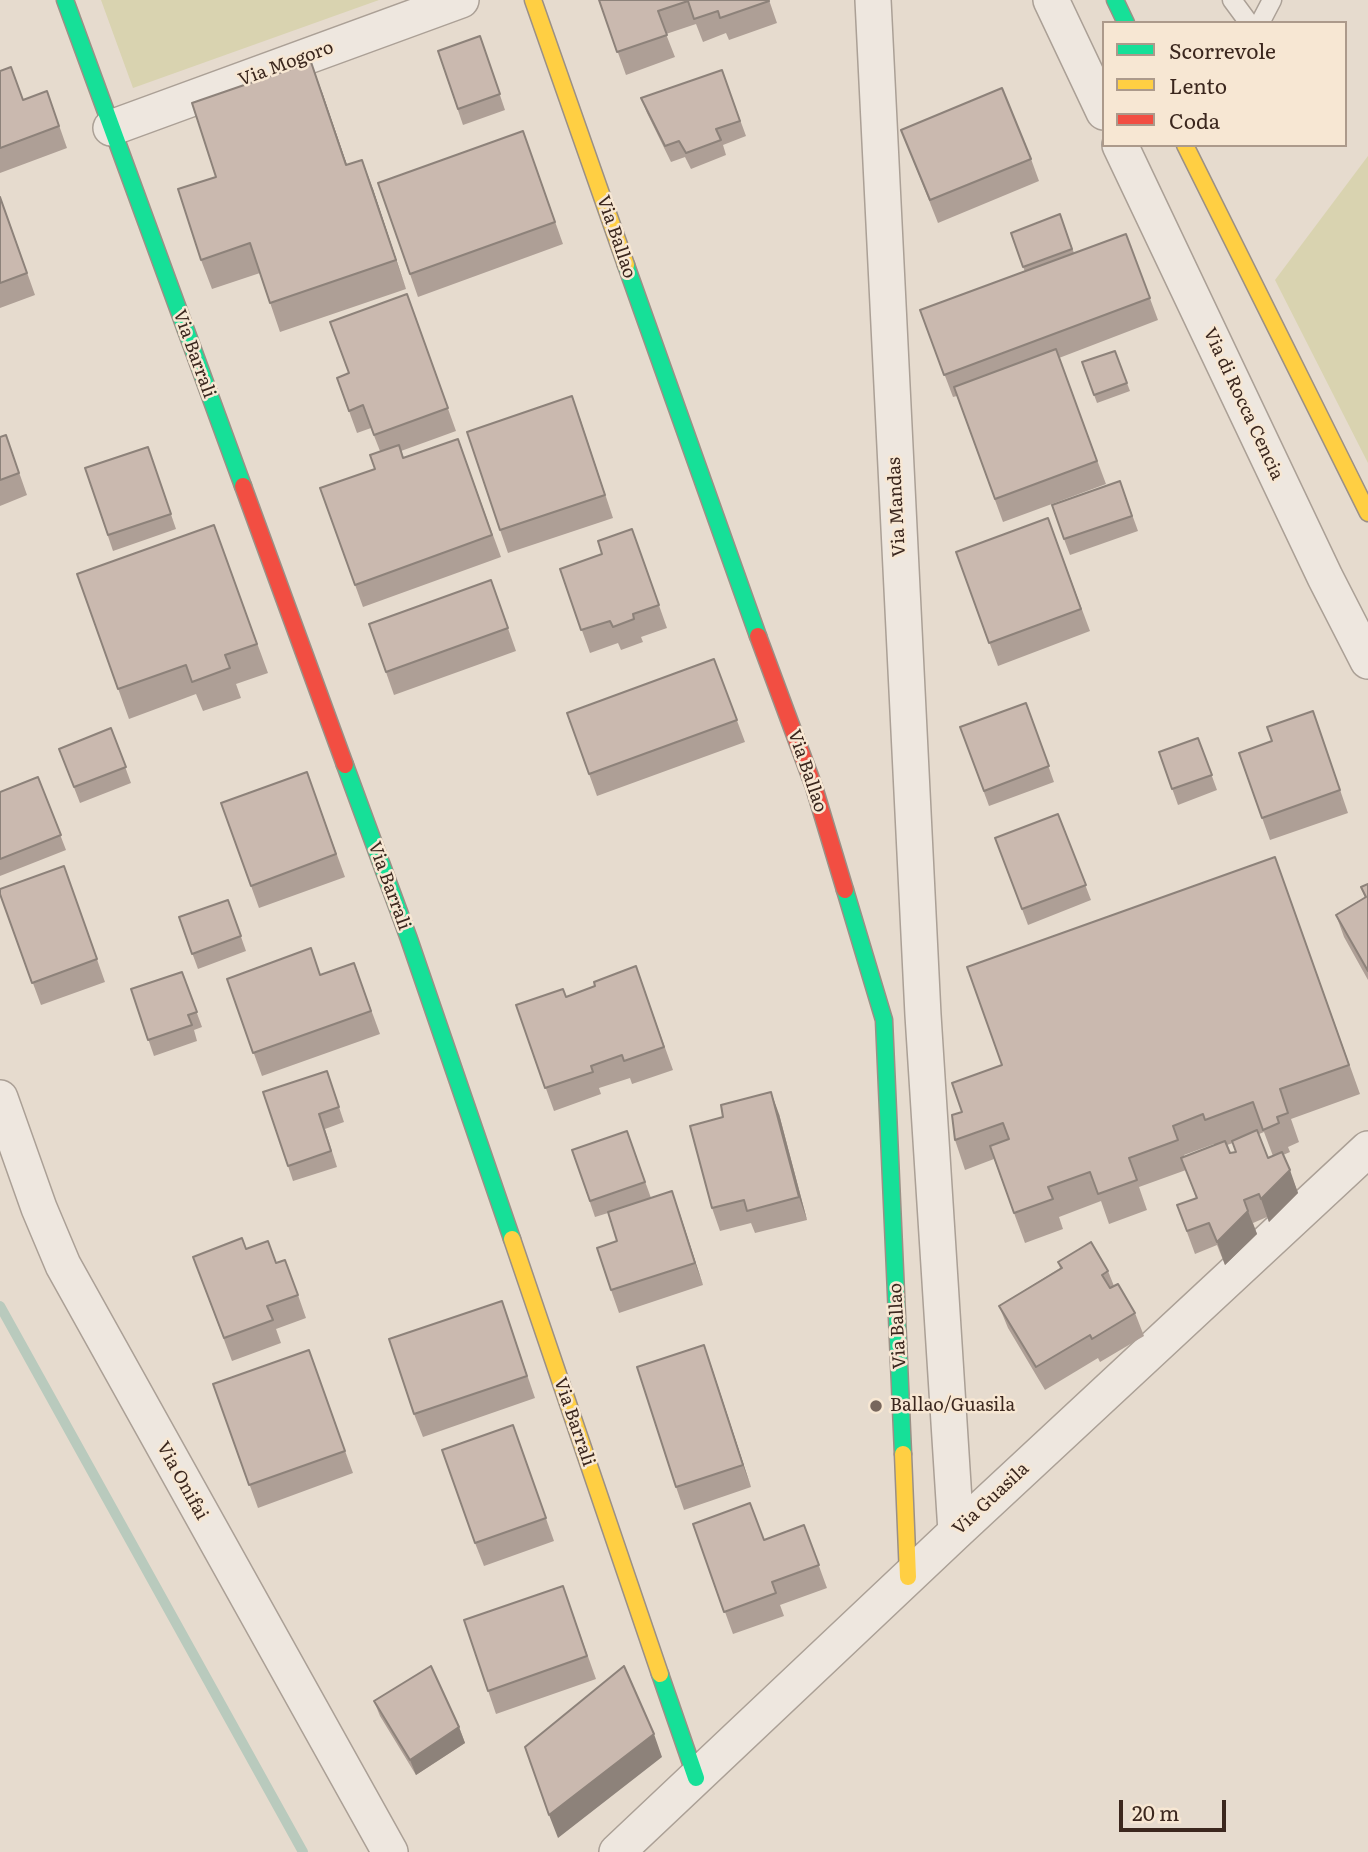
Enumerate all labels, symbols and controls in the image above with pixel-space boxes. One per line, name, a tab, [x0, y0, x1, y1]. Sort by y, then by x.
legend	[1102, 21, 1347, 147]
text: Scorrevole	[1169, 34, 1276, 65]
street label: Via Mogoro	[236, 37, 336, 91]
text: Lento	[1169, 69, 1227, 100]
text: Coda	[1169, 104, 1220, 135]
street label: Via Ballao	[592, 193, 640, 281]
street label: Via Barrali	[168, 307, 220, 401]
street label: Via di Rocca Cencia	[1198, 324, 1288, 484]
street label: Via Mandas	[884, 456, 910, 558]
street label: Via Ballao	[783, 727, 831, 815]
street label: Via Barrali	[363, 839, 415, 933]
street label: Via Ballao	[885, 1282, 911, 1370]
street label: Via Barrali	[549, 1375, 599, 1469]
place label: Ballao/Guasila	[890, 1395, 1015, 1417]
marker: Ballao/Guasila	[868, 1398, 884, 1414]
street label: Via Onifai	[152, 1438, 212, 1524]
street label: Via Guasila	[948, 1458, 1034, 1540]
scale bar	[1123, 1786, 1230, 1830]
text: 20 m	[1132, 1796, 1179, 1827]

